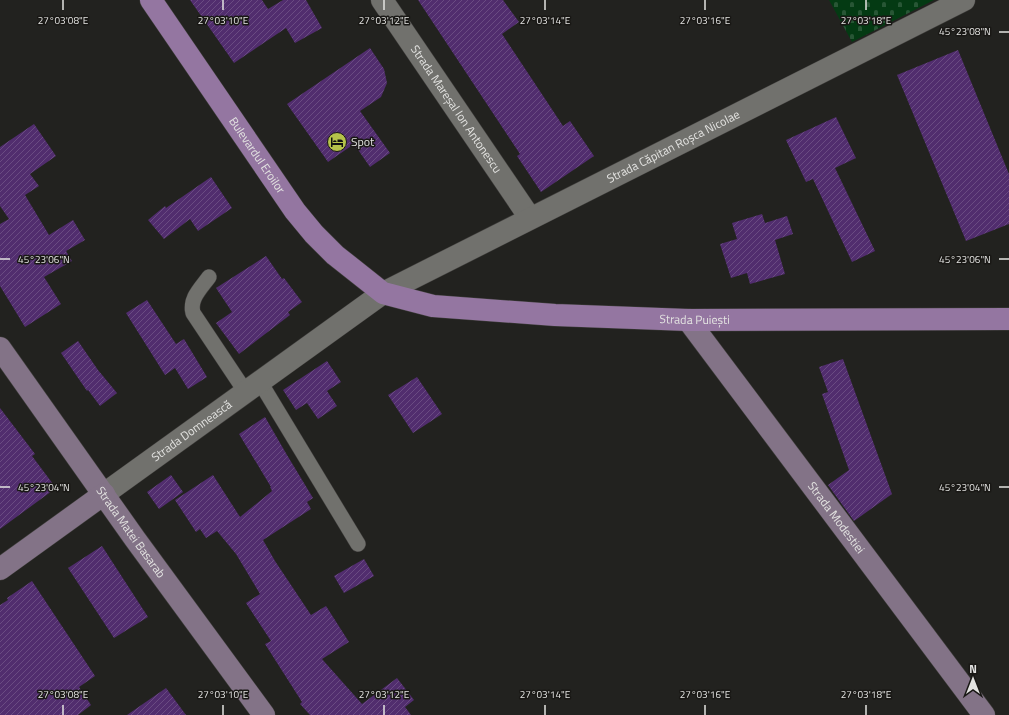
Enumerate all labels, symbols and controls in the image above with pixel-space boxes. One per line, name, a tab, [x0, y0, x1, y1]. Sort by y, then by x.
text: 27°03'08"E	[38, 13, 89, 28]
text: 27°03'10"E	[198, 13, 249, 28]
text: 27°03'12"E	[359, 13, 410, 28]
text: 27°03'14"E	[520, 13, 571, 28]
text: 27°03'16"E	[680, 13, 731, 28]
text: 27°03'18"E	[841, 13, 892, 28]
text: 45°23'08"N	[939, 24, 991, 39]
street label: Strada Mareșal Ion Antonescu	[406, 41, 507, 177]
street label: Strada Căpitan Roșca Nicolae	[603, 105, 743, 188]
street label: Bulevardul Eroilor	[224, 113, 290, 197]
hotel icon: Spot	[326, 131, 348, 153]
place label: Spot	[351, 132, 375, 151]
text: 45°23'06"N	[18, 252, 70, 267]
text: 45°23'06"N	[939, 252, 991, 267]
street label: Strada Puiești	[659, 309, 730, 329]
street label: Strada Domnească	[147, 395, 236, 466]
street label: Strada Modestiei	[803, 477, 870, 557]
text: 45°23'04"N	[18, 480, 70, 495]
text: 45°23'04"N	[939, 480, 991, 495]
street label: Strada Matei Basarab	[92, 482, 171, 582]
north arrow	[953, 659, 993, 699]
text: N	[969, 661, 977, 677]
text: 27°03'08"E	[38, 687, 89, 702]
text: 27°03'10"E	[198, 687, 249, 702]
text: 27°03'12"E	[359, 687, 410, 702]
text: 27°03'14"E	[520, 687, 571, 702]
text: 27°03'16"E	[680, 687, 731, 702]
text: 27°03'18"E	[841, 687, 892, 702]

